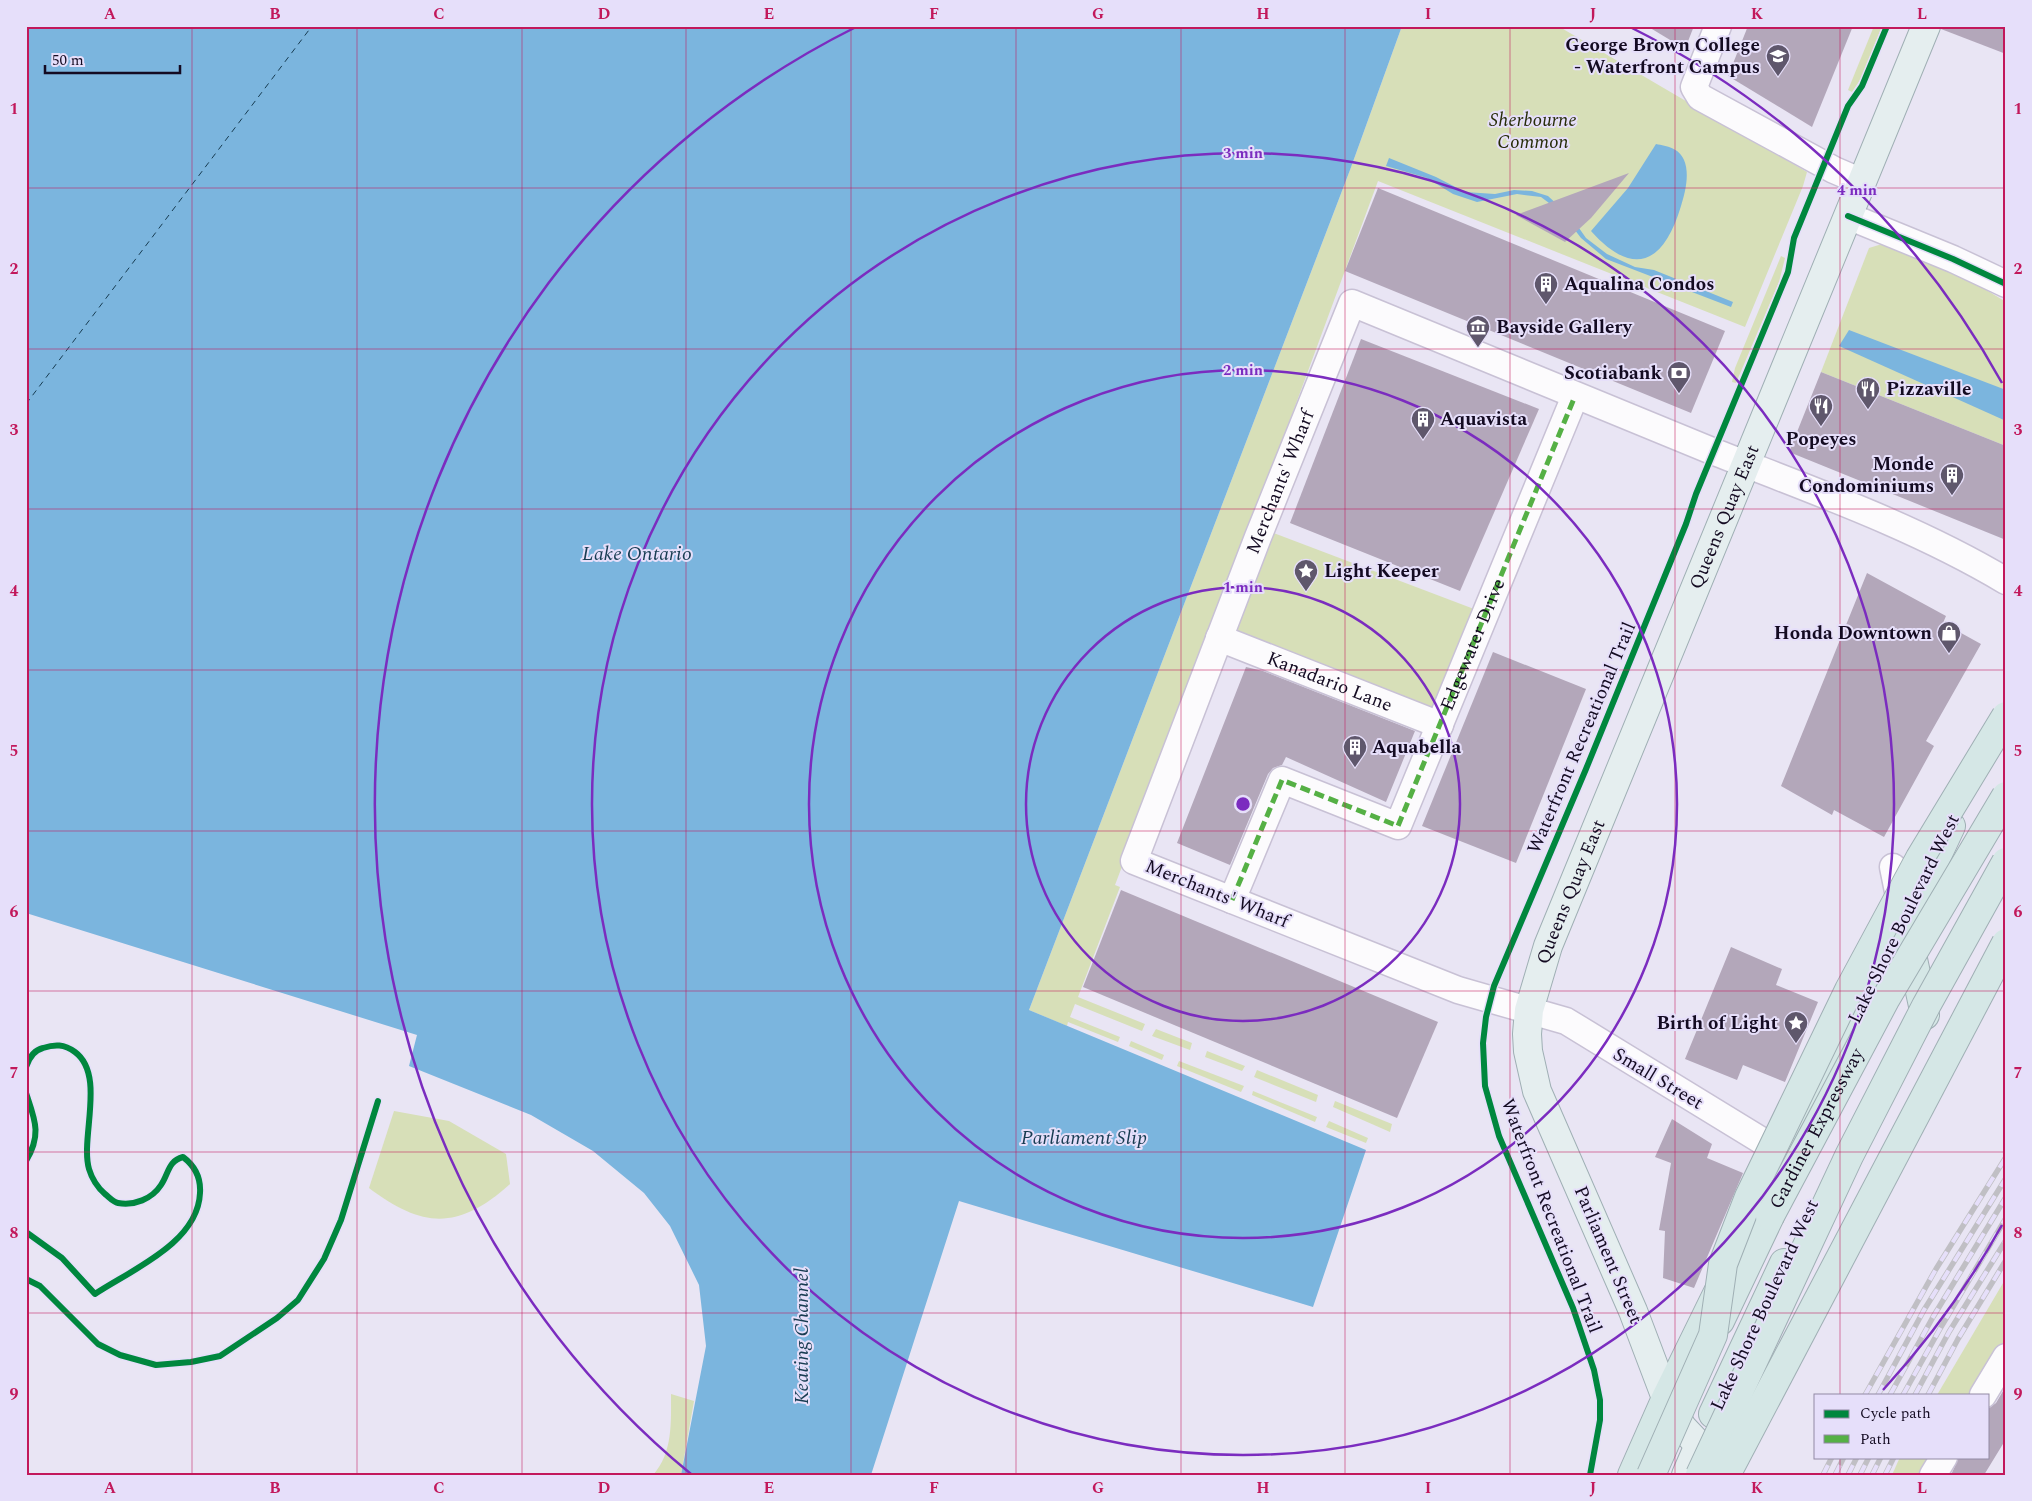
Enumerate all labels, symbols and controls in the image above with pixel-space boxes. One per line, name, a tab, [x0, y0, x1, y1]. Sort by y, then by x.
text: A	[104, 2, 117, 26]
text: B	[269, 2, 281, 26]
text: C	[433, 2, 445, 26]
text: D	[598, 2, 611, 26]
text: E	[764, 2, 774, 26]
text: F	[929, 2, 939, 26]
text: G	[1092, 2, 1104, 26]
text: H	[1256, 2, 1270, 26]
text: I	[1425, 2, 1431, 26]
text: J	[1590, 2, 1597, 26]
text: K	[1751, 2, 1764, 26]
text: L	[1917, 2, 1927, 26]
place label: George Brown College - Waterfront Campus	[1565, 31, 1760, 82]
scale bar	[45, 42, 180, 74]
school or university icon: George Brown College - Waterfront Campus	[1765, 43, 1791, 77]
text: 50 m	[52, 49, 84, 72]
text: 1	[10, 97, 18, 121]
text: 1	[2014, 97, 2022, 121]
park label: Sherbourne Common	[1489, 106, 1577, 157]
text: 3 min	[1223, 142, 1263, 165]
text: 4 min	[1837, 179, 1877, 202]
text: 2	[10, 257, 19, 281]
text: 2	[2014, 257, 2023, 281]
place label: Aqualina Condos	[1564, 270, 1714, 299]
building icon: Aqualina Condos	[1533, 271, 1559, 305]
place label: Bayside Gallery	[1496, 313, 1633, 342]
museum icon: Bayside Gallery	[1465, 314, 1491, 348]
text: 2 min	[1223, 359, 1263, 382]
place label: Scotiabank	[1564, 359, 1663, 388]
bank icon: Scotiabank	[1666, 360, 1692, 394]
place label: Pizzaville	[1886, 375, 1971, 404]
restaurant icon: Pizzaville	[1855, 376, 1881, 410]
restaurant icon: Popeyes	[1808, 393, 1834, 427]
street label: Merchants' Wharf	[1238, 404, 1323, 558]
place label: Aquavista	[1440, 405, 1527, 434]
building icon: Aquavista	[1410, 406, 1436, 440]
text: 3	[10, 418, 19, 442]
text: 3	[2014, 418, 2023, 442]
place label: Popeyes	[1785, 425, 1857, 454]
street label: Queens Quay East	[1682, 440, 1767, 594]
place label: Monde Condominiums	[1799, 450, 1934, 501]
building icon: Monde Condominiums	[1939, 462, 1965, 496]
water label: Lake Ontario	[582, 539, 692, 569]
place label: Light Keeper	[1324, 557, 1440, 586]
place icon: Light Keeper	[1293, 558, 1319, 592]
street label: Edgewater Drive	[1432, 574, 1513, 715]
text: 1 min	[1223, 576, 1263, 599]
text: 4	[10, 579, 19, 603]
text: 4	[2014, 579, 2023, 603]
street label: Waterfront Recreational Trail	[1520, 618, 1644, 858]
place label: Honda Downtown	[1774, 619, 1932, 648]
shop icon: Honda Downtown	[1936, 620, 1962, 654]
street label: Kanadario Lane	[1263, 644, 1397, 719]
place label: Aquabella	[1372, 733, 1461, 762]
building icon: Aquabella	[1342, 734, 1368, 768]
text: 5	[10, 739, 18, 763]
text: 5	[2014, 739, 2022, 763]
centre of rings	[1234, 795, 1252, 813]
street label: Lake Shore Boulevard West	[1841, 809, 1968, 1029]
street label: Queens Quay East	[1529, 815, 1613, 968]
street label: Merchants' Wharf	[1141, 852, 1295, 937]
text: 6	[10, 900, 19, 924]
text: 6	[2014, 900, 2023, 924]
place label: Birth of Light	[1656, 1009, 1778, 1038]
place icon: Birth of Light	[1783, 1010, 1809, 1044]
street label: Small Street	[1607, 1040, 1709, 1118]
street label: Gardiner Expressway	[1762, 1042, 1872, 1214]
text: 7	[10, 1061, 19, 1085]
text: 7	[2014, 1061, 2023, 1085]
street label: Waterfront Recreational Trail	[1493, 1094, 1609, 1338]
water label: Parliament Slip	[1021, 1123, 1147, 1153]
street label: Parliament Street	[1566, 1182, 1650, 1329]
street label: Lake Shore Boulevard West	[1703, 1194, 1827, 1415]
text: 8	[10, 1221, 19, 1245]
text: 8	[2014, 1221, 2023, 1245]
water label: Keating Channel	[787, 1268, 817, 1404]
text: 9	[10, 1382, 19, 1406]
text: 9	[2014, 1382, 2023, 1406]
legend	[1814, 1394, 1990, 1458]
text: Cycle path	[1860, 1402, 1931, 1425]
text: Path	[1860, 1428, 1891, 1451]
text: A	[104, 1476, 117, 1500]
text: B	[269, 1476, 281, 1500]
text: C	[433, 1476, 445, 1500]
text: D	[598, 1476, 611, 1500]
text: E	[764, 1476, 774, 1500]
text: F	[929, 1476, 939, 1500]
text: G	[1092, 1476, 1104, 1500]
text: H	[1256, 1476, 1270, 1500]
text: I	[1425, 1476, 1431, 1500]
text: J	[1590, 1476, 1597, 1500]
text: K	[1751, 1476, 1764, 1500]
text: L	[1917, 1476, 1927, 1500]

